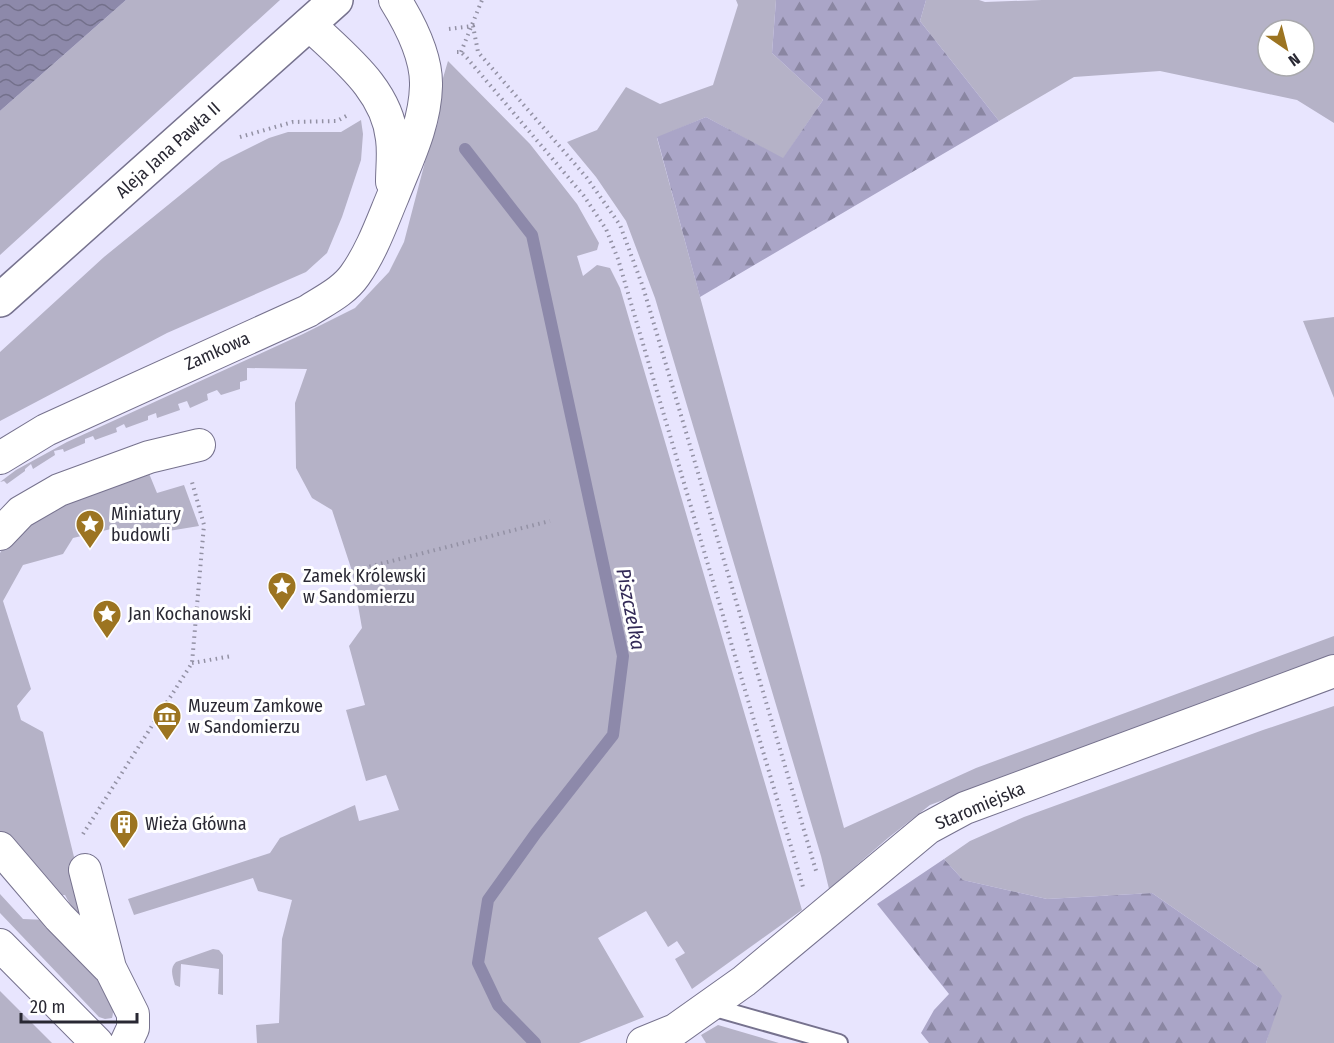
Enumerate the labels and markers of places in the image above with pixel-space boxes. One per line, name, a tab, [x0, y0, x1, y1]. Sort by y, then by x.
place label: Miniatury budowli	[111, 503, 181, 546]
place icon: Miniatury budowli	[74, 508, 106, 550]
place label: Zamek Królewski w Sandomierzu	[303, 565, 426, 608]
place icon: Zamek Królewski w Sandomierzu	[266, 570, 298, 612]
place icon: Jan Kochanowski	[91, 598, 123, 640]
place label: Jan Kochanowski	[128, 603, 252, 625]
place label: Muzeum Zamkowe w Sandomierzu	[188, 695, 323, 738]
museum icon: Muzeum Zamkowe w Sandomierzu	[151, 700, 183, 742]
building icon: Wieża Główna	[108, 808, 140, 850]
place label: Wieża Główna	[145, 813, 247, 835]

